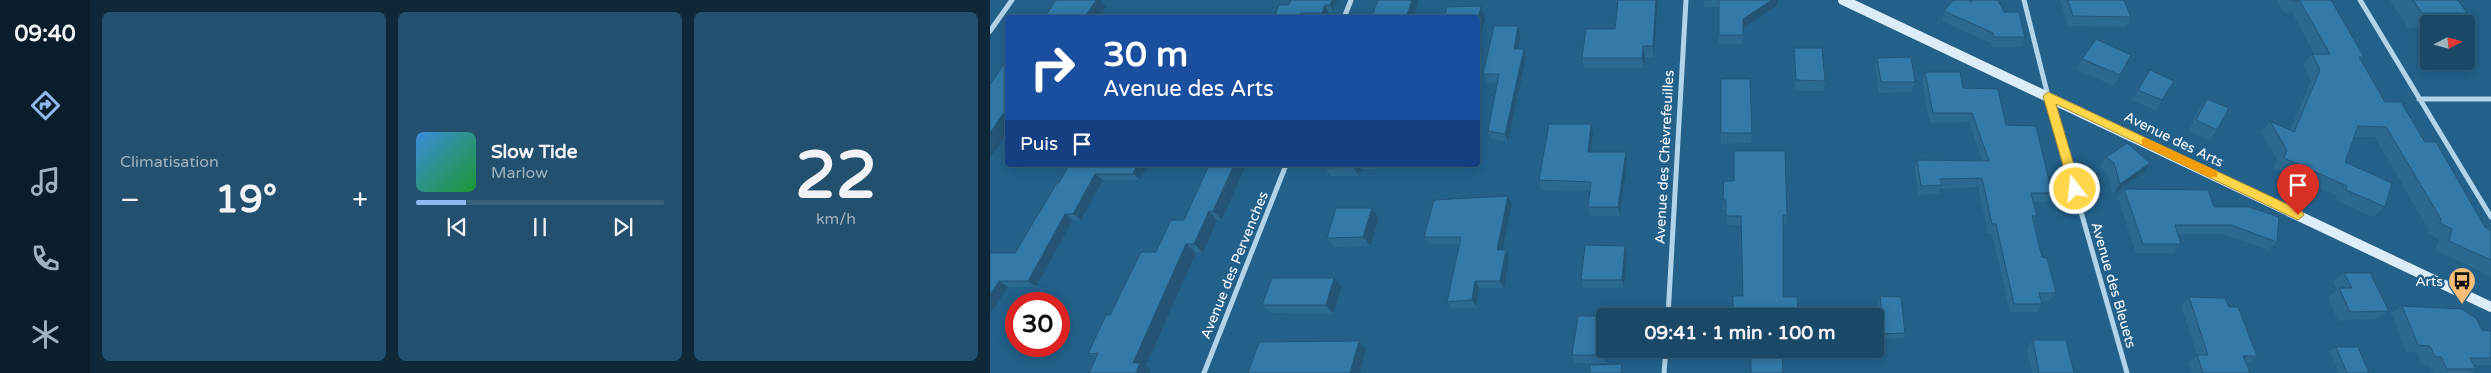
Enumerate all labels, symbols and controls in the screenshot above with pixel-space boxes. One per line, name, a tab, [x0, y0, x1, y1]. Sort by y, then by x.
north arrow	[2420, 15, 2475, 70]
map controls	[2420, 15, 2475, 70]
text: 09:40	[15, 21, 75, 47]
text: 30 m	[1103, 34, 1188, 76]
icon: right	[1020, 35, 1085, 100]
street label: Avenue des Chèvrefeuilles	[1651, 69, 1678, 244]
text: Avenue des Arts	[1103, 76, 1274, 102]
icon: directions	[28, 88, 63, 123]
street label: Avenue des Arts	[2121, 108, 2227, 171]
icon: arrive	[1068, 130, 1096, 158]
text: Puis	[1020, 133, 1058, 155]
text: 22	[795, 137, 877, 216]
text: Slow Tide	[491, 141, 578, 163]
text: Climatisation	[120, 152, 219, 172]
position arrow	[2048, 162, 2100, 214]
text: Marlow	[491, 163, 548, 183]
icon: music	[28, 164, 63, 199]
pin	[2277, 164, 2319, 215]
icon: arrive	[2284, 171, 2312, 199]
text: 19°	[215, 177, 277, 223]
text: −	[120, 183, 140, 217]
text: +	[352, 183, 368, 217]
street label: Avenue des Pervenches	[1197, 189, 1272, 342]
text: km/h	[816, 209, 856, 229]
icon: previous	[443, 213, 471, 241]
icon: pause	[526, 213, 554, 241]
icon: next	[609, 213, 637, 241]
street label: Avenue des Bleuets	[2087, 220, 2140, 350]
icon: phone	[28, 241, 63, 276]
bus stop icon: Arts	[2447, 266, 2477, 305]
place label: Arts	[2415, 273, 2443, 290]
speed limit sign: 30	[1005, 292, 1070, 357]
icon: climate	[28, 317, 63, 352]
text: 09:41 · 1 min · 100 m	[1644, 322, 1836, 344]

